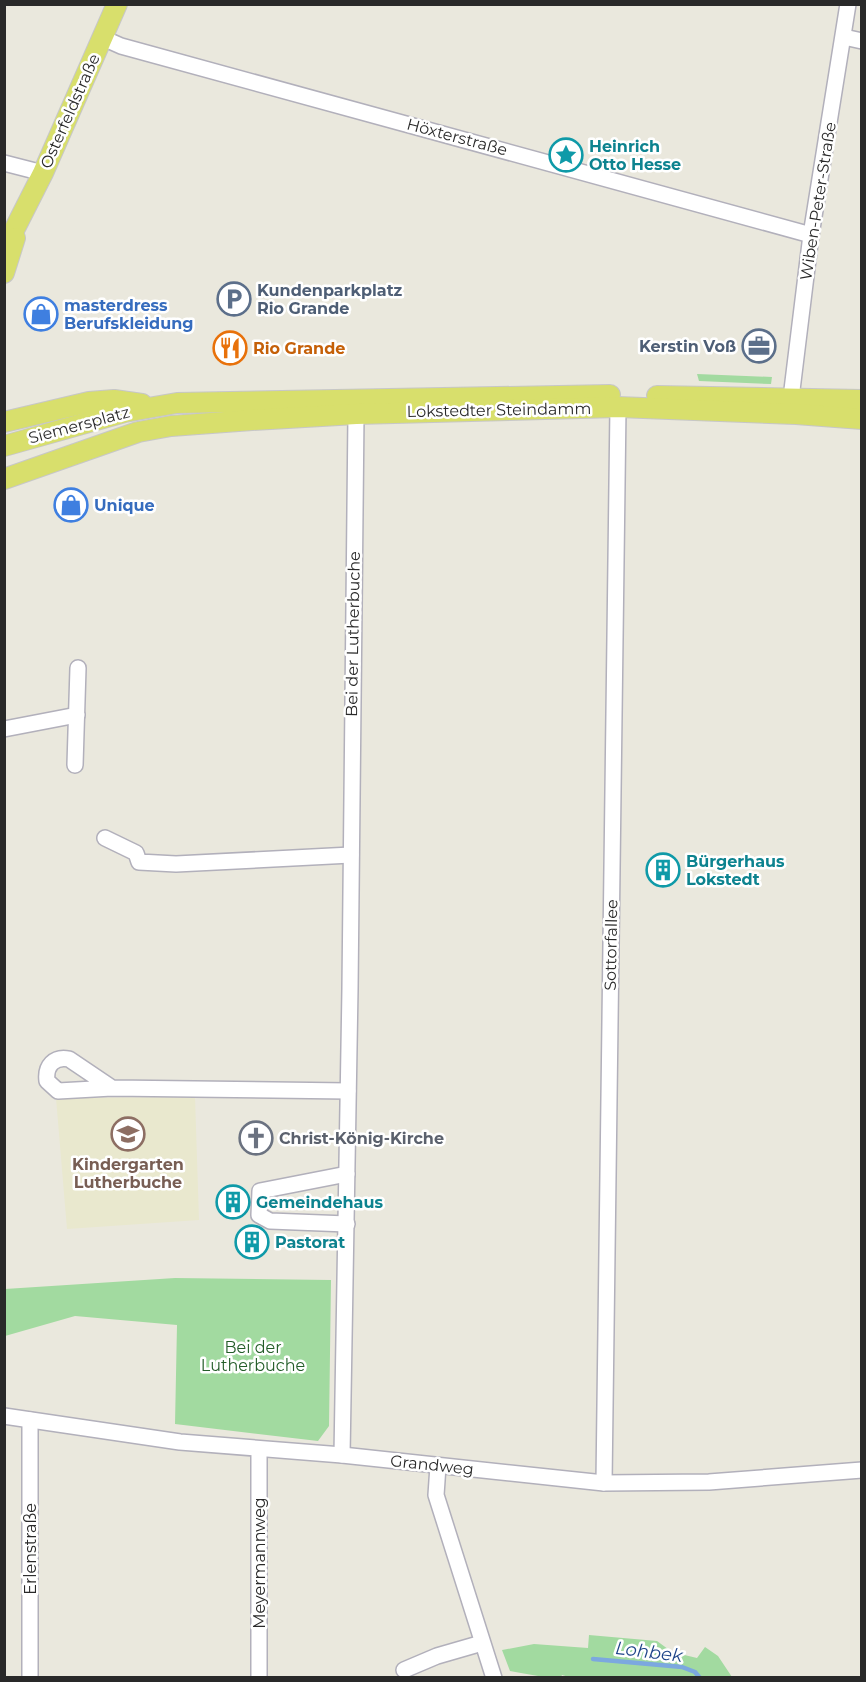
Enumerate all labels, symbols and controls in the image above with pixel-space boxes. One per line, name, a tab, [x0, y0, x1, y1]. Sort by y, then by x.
street label: Osterfeldstraße	[36, 51, 104, 171]
street label: Höxterstraße	[405, 114, 509, 160]
street label: Wiben-Peter-Straße	[796, 120, 840, 282]
place icon: Heinrich Otto Hesse	[548, 137, 584, 173]
place label: Heinrich Otto Hesse	[589, 137, 681, 174]
parking icon: Kundenparkplatz Rio Grande	[216, 281, 252, 317]
place label: Kundenparkplatz Rio Grande	[257, 281, 403, 318]
shop icon: masterdress Berufskleidung	[23, 296, 59, 332]
place label: masterdress Berufskleidung	[64, 296, 194, 333]
office icon: Kerstin Voß	[741, 328, 777, 364]
restaurant icon: Rio Grande	[212, 330, 248, 366]
place label: Kerstin Voß	[639, 337, 736, 356]
place label: Rio Grande	[253, 339, 345, 358]
street label: Lokstedter Steindamm	[407, 399, 591, 421]
street label: Siemersplatz	[26, 402, 132, 448]
shop icon: Unique	[53, 487, 89, 523]
place label: Unique	[94, 496, 155, 515]
street label: Bei der Lutherbuche	[342, 551, 364, 717]
building icon: Bürgerhaus Lokstedt	[645, 852, 681, 888]
place label: Bürgerhaus Lokstedt	[686, 852, 785, 889]
street label: Sottorfallee	[601, 899, 621, 991]
school or university icon: Kindergarten Lutherbuche	[110, 1116, 146, 1152]
church icon: Christ-König-Kirche	[238, 1120, 274, 1156]
place label: Christ-König-Kirche	[279, 1129, 444, 1148]
place label: Kindergarten Lutherbuche	[72, 1155, 184, 1192]
building icon: Gemeindehaus	[215, 1184, 251, 1220]
place label: Gemeindehaus	[256, 1193, 383, 1212]
building icon: Pastorat	[234, 1224, 270, 1260]
place label: Pastorat	[275, 1233, 345, 1252]
park label: Bei der Lutherbuche	[201, 1338, 305, 1375]
street label: Grandweg	[389, 1451, 475, 1479]
street label: Meyermannweg	[250, 1497, 269, 1629]
street label: Erlenstraße	[21, 1503, 40, 1595]
water label: Lohbek	[614, 1637, 685, 1667]

